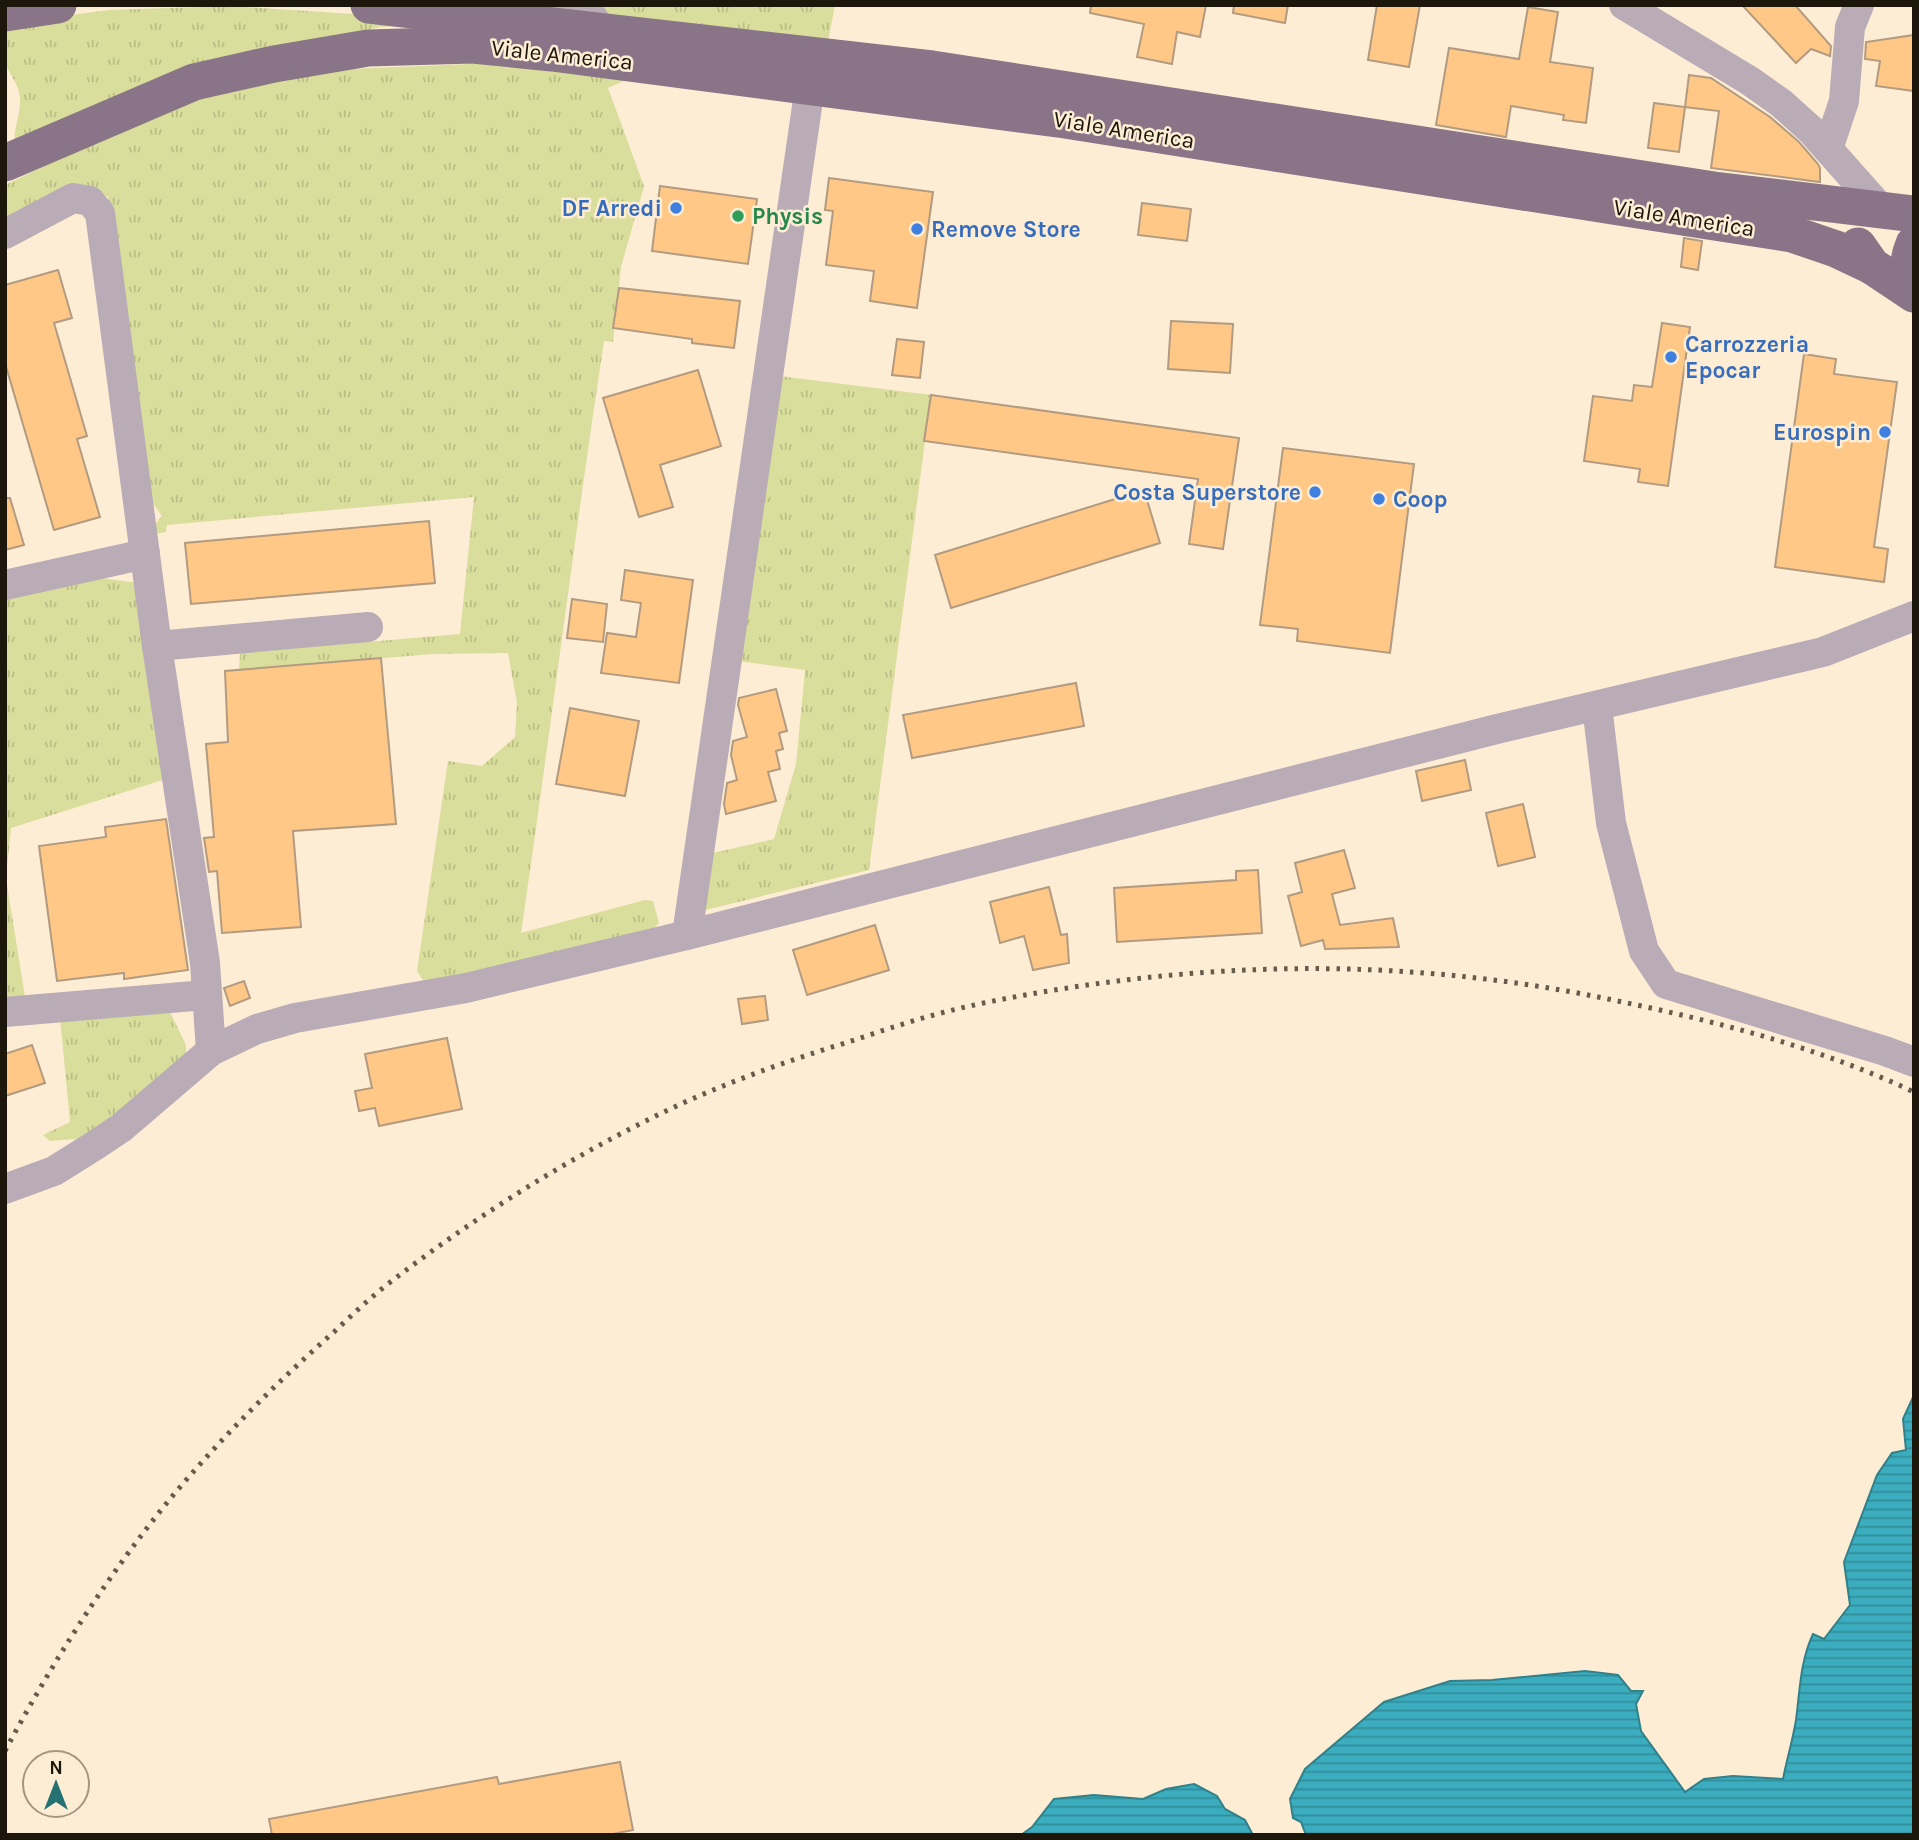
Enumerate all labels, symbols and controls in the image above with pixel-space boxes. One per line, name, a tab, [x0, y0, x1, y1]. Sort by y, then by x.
street label: Viale America	[490, 34, 634, 76]
street label: Viale America	[1052, 106, 1196, 154]
street label: Viale America	[1612, 194, 1756, 242]
place label: DF Arredi	[562, 195, 662, 222]
marker: DF Arredi	[668, 200, 684, 216]
place label: Physis	[752, 203, 823, 230]
marker: Physis	[730, 208, 746, 224]
place label: Remove Store	[931, 216, 1081, 243]
marker: Remove Store	[909, 221, 925, 237]
place label: Carrozzeria Epocar	[1685, 331, 1809, 384]
marker: Carrozzeria Epocar	[1663, 349, 1679, 365]
place label: Eurospin	[1773, 419, 1871, 446]
marker: Eurospin	[1877, 424, 1893, 440]
place label: Costa Superstore	[1113, 479, 1301, 506]
marker: Costa Superstore	[1307, 484, 1323, 500]
place label: Coop	[1393, 486, 1448, 513]
marker: Coop	[1371, 491, 1387, 507]
north arrow	[21, 1749, 91, 1819]
text: N	[49, 1757, 63, 1779]

